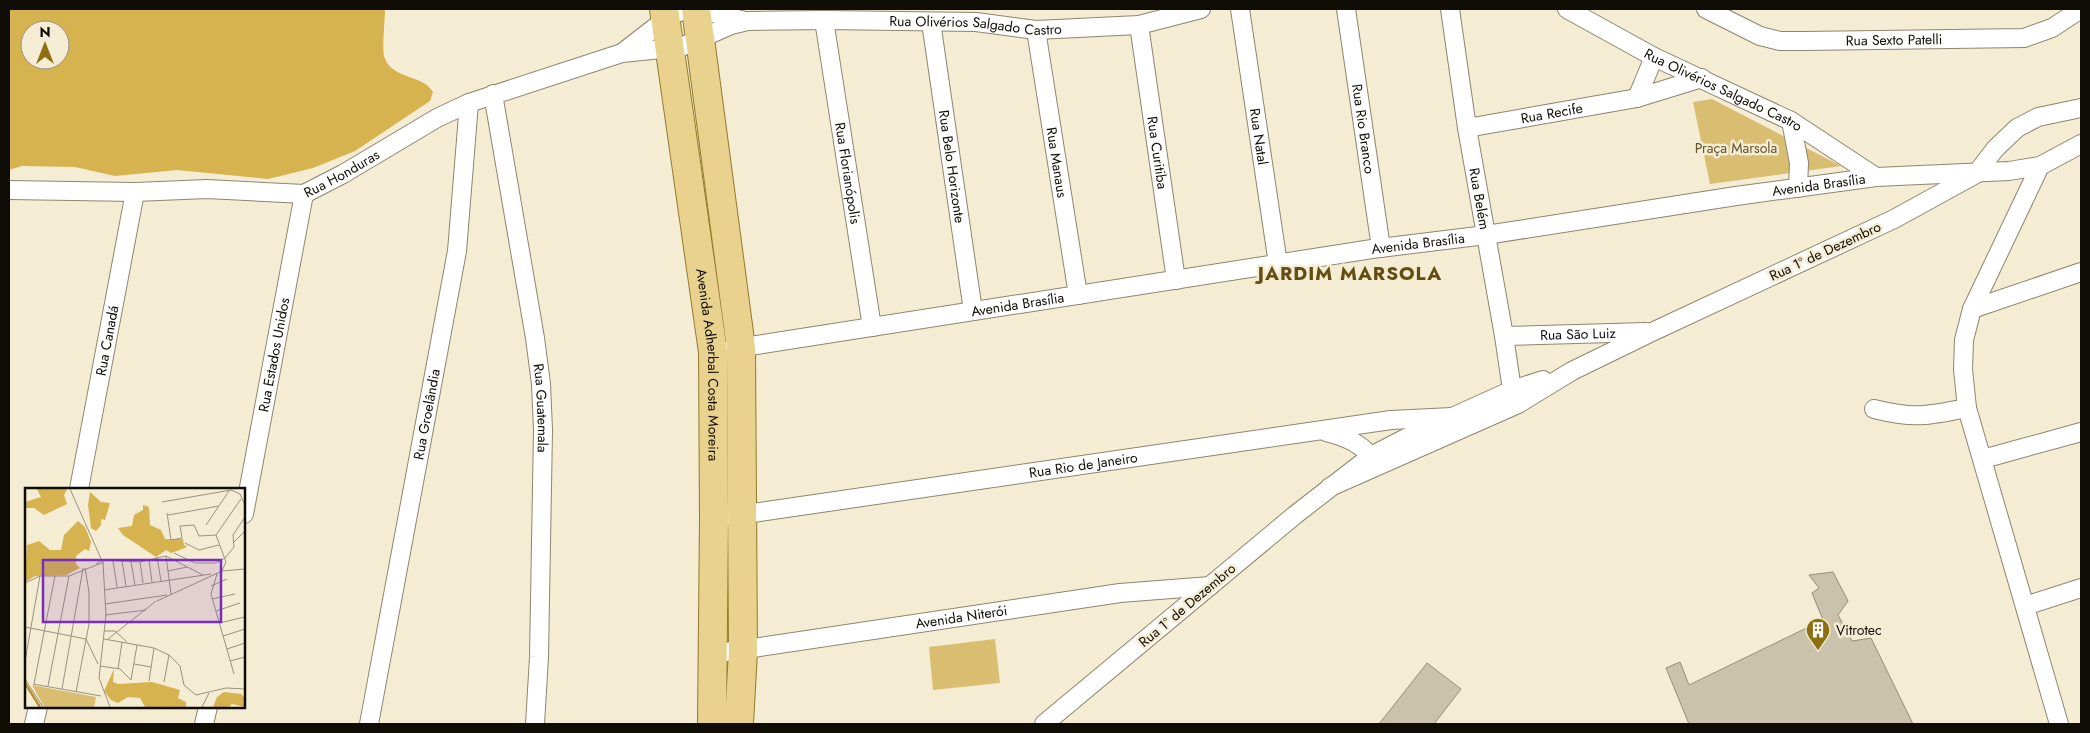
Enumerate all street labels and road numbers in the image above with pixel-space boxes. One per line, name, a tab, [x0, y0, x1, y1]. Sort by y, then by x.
street label: Rua Olivérios Salgado Castro	[889, 11, 1063, 40]
street label: Rua Sexto Patelli	[1846, 29, 1942, 50]
street label: Rua Olivérios Salgado Castro	[1641, 43, 1807, 136]
street label: Rua Rio Branco	[1347, 82, 1380, 175]
street label: Rua Recife	[1519, 98, 1584, 128]
street label: Rua Natal	[1245, 107, 1273, 166]
street label: Rua Belo Horizonte	[934, 109, 970, 224]
street label: Rua Curitiba	[1142, 115, 1173, 190]
street label: Rua Florianópolis	[830, 121, 866, 226]
street label: Rua Manaus	[1042, 126, 1072, 199]
street label: Rua Honduras	[300, 144, 383, 202]
street label: Rua Belém	[1464, 166, 1495, 231]
street label: Avenida Brasília	[1771, 169, 1866, 201]
street label: Rua 1º de Dezembro	[1766, 216, 1884, 286]
street label: Avenida Brasília	[1370, 228, 1466, 259]
street label: Avenida Adherbal Costa Moreira	[691, 267, 724, 461]
street label: Avenida Brasília	[970, 287, 1065, 321]
street label: Rua Estados Unidos	[253, 296, 294, 414]
street label: Rua Canadá	[91, 304, 123, 378]
street label: Rua São Luiz	[1540, 323, 1617, 345]
street label: Rua Guatemala	[528, 362, 553, 453]
street label: Rua Groelândia	[408, 367, 445, 461]
street label: Rua Rio de Janeiro	[1028, 447, 1139, 483]
street label: Rua 1º de Dezembro	[1134, 558, 1240, 652]
street label: Avenida Niterói	[914, 600, 1009, 634]

